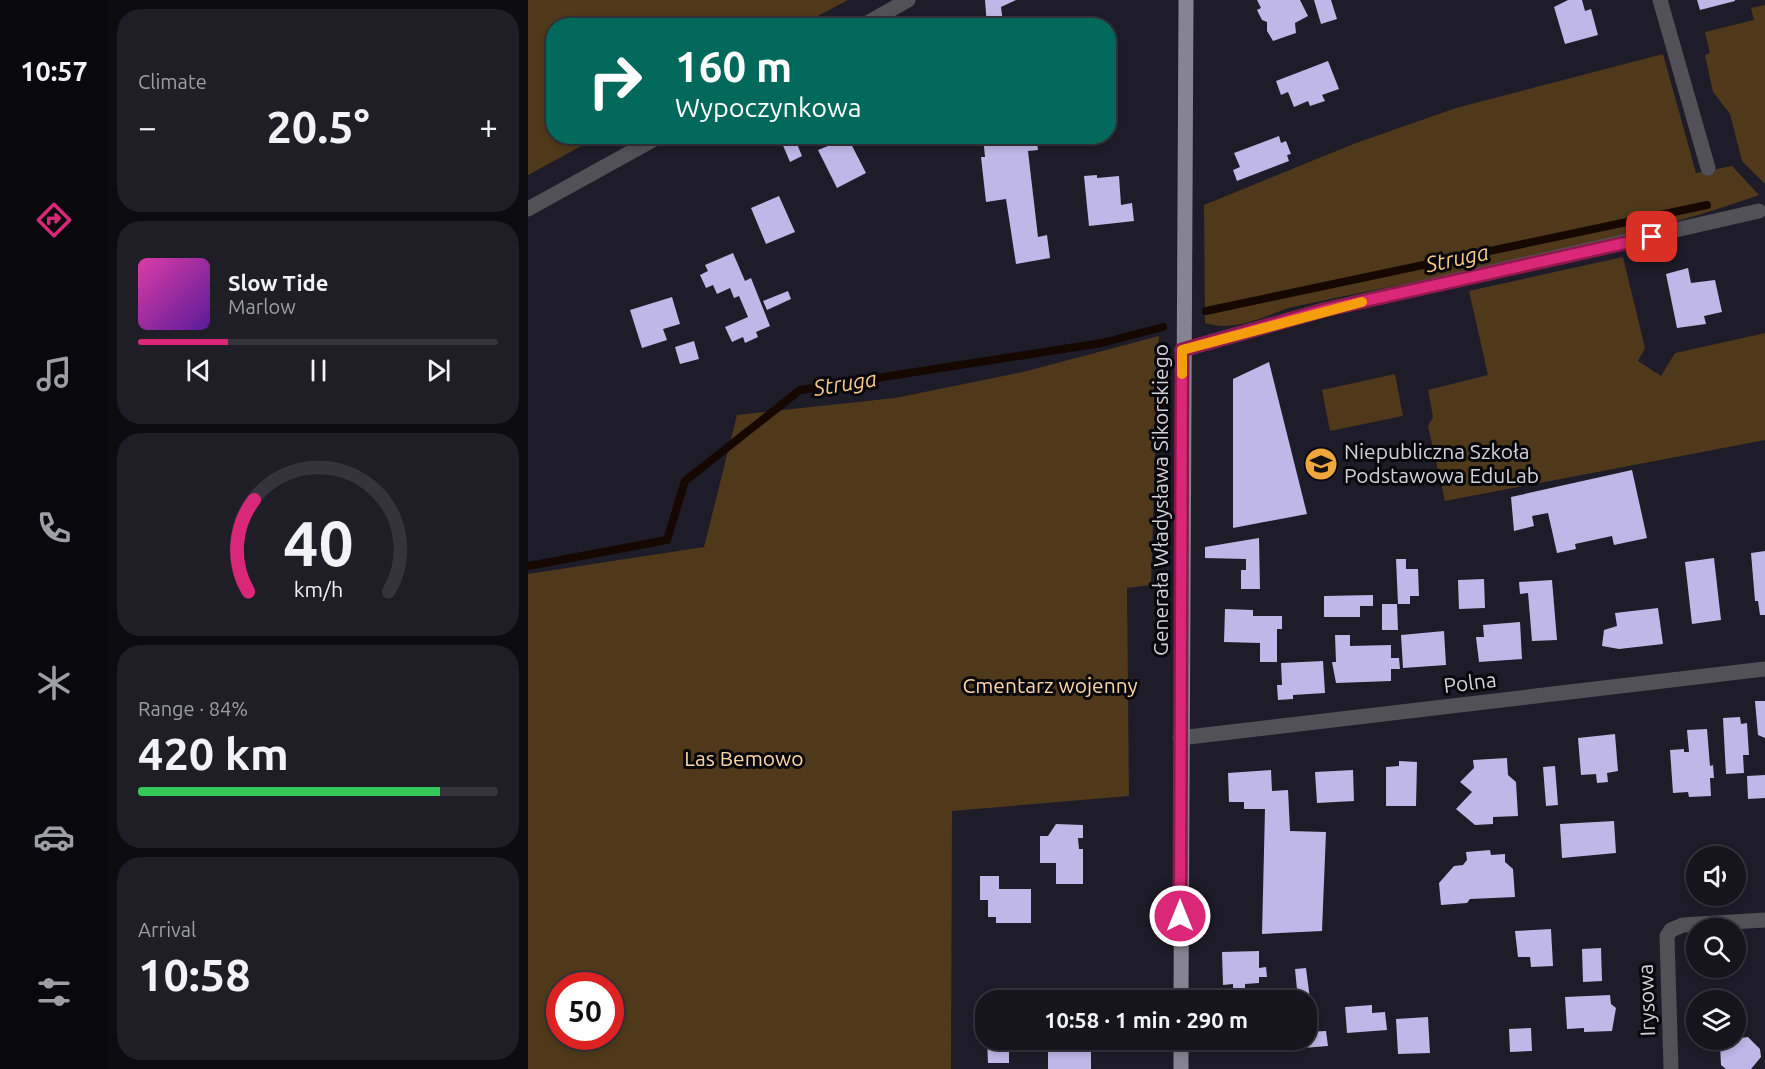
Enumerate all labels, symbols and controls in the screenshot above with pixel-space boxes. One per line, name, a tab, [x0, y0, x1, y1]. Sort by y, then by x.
icon: right	[576, 42, 654, 120]
text: 160 m	[675, 43, 792, 90]
text: 10:57	[20, 56, 88, 86]
text: Climate	[138, 70, 207, 93]
text: Wypoczynkowa	[675, 92, 862, 122]
text: 20.5°	[266, 101, 370, 152]
text: −	[138, 108, 157, 145]
text: +	[479, 108, 498, 145]
icon: directions	[33, 199, 75, 241]
pin	[1626, 211, 1677, 262]
icon: arrive	[1635, 220, 1668, 253]
water label: Struga	[1422, 239, 1491, 277]
text: Slow Tide	[228, 270, 328, 295]
text: Marlow	[228, 295, 296, 318]
street label: Generała Władysława Sikorskiego	[1148, 344, 1172, 656]
icon: music	[33, 353, 75, 395]
icon: previous	[182, 354, 215, 387]
icon: pause	[302, 354, 335, 387]
icon: next	[422, 354, 455, 387]
water label: Struga	[810, 365, 878, 400]
place label: Niepubliczna Szkoła Podstawowa EduLab	[1344, 439, 1539, 487]
school or university icon: Niepubliczna Szkoła Podstawowa EduLab	[1303, 446, 1339, 482]
icon: phone	[33, 507, 75, 549]
text: 40	[283, 508, 353, 578]
text: km/h	[293, 577, 343, 601]
icon: climate	[33, 662, 75, 704]
street label: Polna	[1442, 667, 1498, 697]
park label: Cmentarz wojenny	[962, 673, 1138, 697]
text: Range · 84%	[138, 697, 248, 720]
text: 420 km	[138, 728, 289, 779]
park label: Las Bemowo	[684, 746, 804, 770]
icon: car	[33, 816, 75, 858]
map controls	[1686, 846, 1746, 1050]
button: sound	[1686, 846, 1746, 906]
position arrow	[1148, 884, 1212, 948]
text: Arrival	[138, 918, 196, 941]
button: search	[1686, 918, 1746, 978]
text: 10:58	[138, 949, 251, 1000]
street label: Irysowa	[1633, 963, 1659, 1037]
icon: filters	[33, 971, 75, 1013]
speed limit sign: 50	[546, 972, 624, 1050]
button: layers	[1686, 990, 1746, 1050]
text: 10:58 · 1 min · 290 m	[1044, 1007, 1248, 1032]

